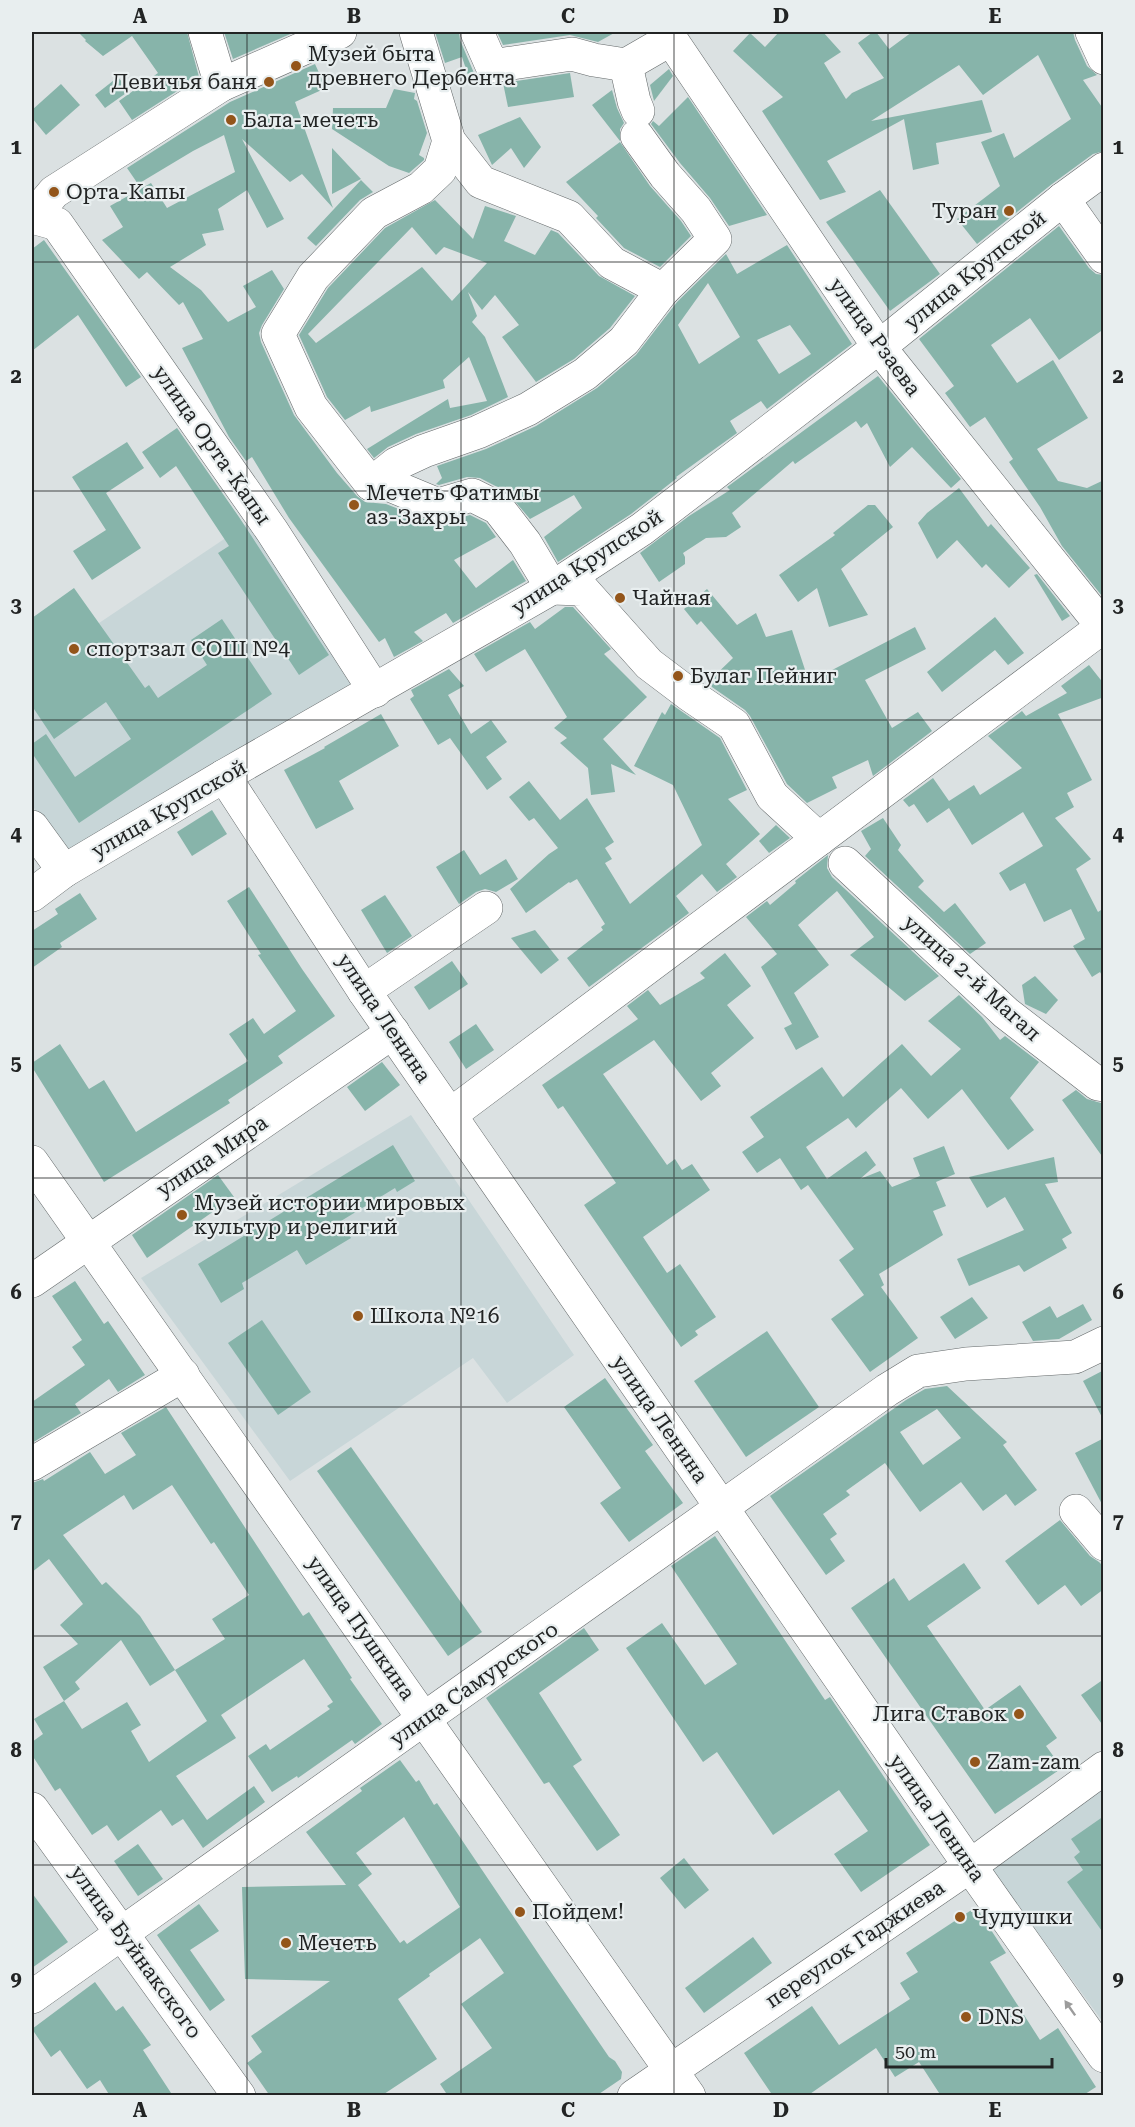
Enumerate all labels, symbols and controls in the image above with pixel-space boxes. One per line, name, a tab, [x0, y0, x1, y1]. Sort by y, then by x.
text: A	[133, 4, 148, 28]
text: B	[347, 4, 361, 28]
text: C	[561, 4, 575, 28]
text: D	[773, 4, 789, 28]
text: E	[989, 4, 1002, 28]
place label: Музей быта древнего Дербента	[308, 42, 516, 90]
marker: Музей быта древнего Дербента	[289, 59, 303, 73]
place label: Девичья баня	[111, 70, 257, 94]
marker: Девичья баня	[262, 75, 276, 89]
place label: Бала-мечеть	[243, 108, 378, 132]
marker: Бала-мечеть	[224, 113, 238, 127]
text: 1	[10, 135, 22, 159]
text: 1	[1112, 135, 1124, 159]
place label: Орта-Капы	[66, 180, 185, 204]
marker: Орта-Капы	[47, 185, 61, 199]
place label: Туран	[932, 199, 997, 223]
marker: Туран	[1002, 204, 1016, 218]
street label: улица Крупской	[899, 206, 1051, 334]
street label: улица Рзаева	[824, 273, 926, 401]
street label: улица Орта-Капы	[148, 361, 276, 529]
text: 2	[10, 364, 22, 388]
text: 2	[1112, 364, 1124, 388]
place label: Мечеть Фатимы аз-Захры	[366, 481, 540, 529]
marker: Мечеть Фатимы аз-Захры	[347, 498, 361, 512]
street label: улица Крупской	[507, 504, 667, 620]
place label: Чайная	[632, 586, 711, 610]
marker: Чайная	[613, 591, 627, 605]
text: 3	[10, 593, 22, 617]
text: 3	[1112, 593, 1124, 617]
place label: спортзал СОШ №4	[86, 637, 290, 661]
marker: спортзал СОШ №4	[67, 642, 81, 656]
place label: Булаг Пейниг	[690, 664, 837, 688]
marker: Булаг Пейниг	[671, 669, 685, 683]
street label: улица Крупской	[87, 755, 251, 863]
text: 4	[10, 822, 22, 846]
text: 4	[1112, 822, 1124, 846]
street label: улица 2-й Магал	[898, 910, 1046, 1046]
street label: улица Ленина	[332, 949, 436, 1087]
text: 5	[10, 1051, 22, 1075]
text: 5	[1112, 1051, 1124, 1075]
street label: улица Мира	[152, 1110, 272, 1202]
place label: Музей истории мировых культур и религий	[194, 1191, 465, 1239]
marker: Музей истории мировых культур и религий	[175, 1208, 189, 1222]
text: 6	[10, 1280, 22, 1304]
text: 6	[1112, 1280, 1124, 1304]
place label: Школа №16	[370, 1304, 500, 1328]
marker: Школа №16	[351, 1309, 365, 1323]
street label: улица Ленина	[607, 1351, 713, 1488]
text: 7	[10, 1509, 22, 1533]
text: 7	[1112, 1509, 1124, 1533]
street label: улица Пушкина	[302, 1551, 420, 1705]
street label: улица Самурского	[385, 1617, 563, 1751]
place label: Лига Ставок	[873, 1702, 1007, 1726]
marker: Лига Ставок	[1012, 1707, 1026, 1721]
text: 8	[10, 1738, 22, 1762]
text: 8	[1112, 1738, 1124, 1762]
street label: улица Ленина	[884, 1750, 990, 1887]
place label: Zam-zam	[987, 1750, 1080, 1774]
marker: Zam-zam	[968, 1755, 982, 1769]
street label: улица Буйнакского	[65, 1861, 207, 2043]
street label: переулок Гаджиева	[761, 1875, 950, 2013]
place label: Пойдем!	[532, 1900, 624, 1924]
marker: Пойдем!	[513, 1905, 527, 1919]
place label: Чудушки	[972, 1905, 1073, 1929]
marker: Чудушки	[953, 1910, 967, 1924]
place label: Мечеть	[298, 1931, 376, 1955]
marker: Мечеть	[279, 1936, 293, 1950]
text: 9	[10, 1967, 22, 1991]
text: 9	[1112, 1967, 1124, 1991]
one-way arrow	[1064, 2001, 1076, 2017]
place label: DNS	[978, 2005, 1024, 2029]
marker: DNS	[959, 2010, 973, 2024]
scale bar	[886, 2031, 1052, 2069]
text: 50 m	[895, 2041, 936, 2062]
text: A	[133, 2098, 148, 2122]
text: B	[347, 2098, 361, 2122]
text: C	[561, 2098, 575, 2122]
text: D	[773, 2098, 789, 2122]
text: E	[989, 2098, 1002, 2122]

